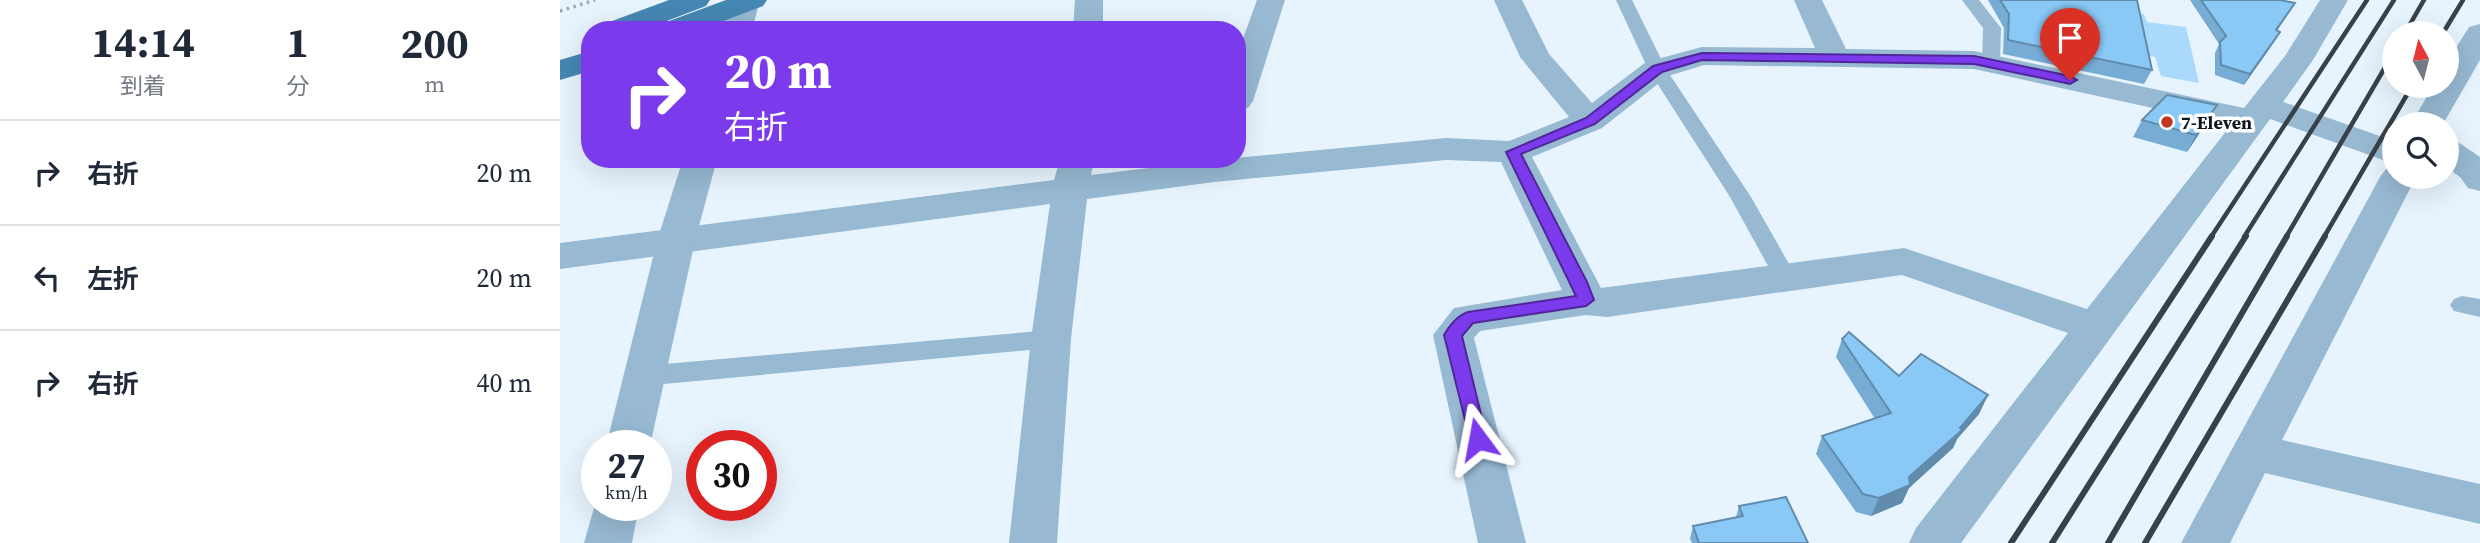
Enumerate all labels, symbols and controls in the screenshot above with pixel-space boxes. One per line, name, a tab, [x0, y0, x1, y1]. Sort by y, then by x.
pin	[2040, 8, 2100, 80]
text: 14:14	[91, 13, 195, 71]
text: 1	[286, 13, 309, 71]
text: 200	[400, 14, 469, 72]
icon: arrive	[2051, 19, 2089, 57]
north arrow	[2382, 21, 2459, 98]
map controls	[2382, 21, 2459, 189]
text: 20 m	[724, 37, 832, 104]
icon: right	[609, 49, 700, 140]
text: m	[424, 68, 445, 100]
text: 到着	[120, 70, 166, 102]
text: 分	[286, 70, 309, 102]
text: 右折	[724, 105, 788, 149]
place label: 7-Eleven	[2181, 110, 2252, 135]
button: search	[2382, 112, 2459, 189]
marker: 7-Eleven	[2159, 114, 2175, 130]
icon: right	[28, 154, 66, 192]
text: 20 m	[477, 155, 532, 191]
text: 右折	[87, 156, 139, 192]
icon: left	[28, 259, 66, 297]
text: 20 m	[477, 260, 532, 296]
text: 左折	[87, 261, 139, 297]
icon: right	[28, 364, 66, 402]
text: 40 m	[477, 365, 532, 401]
text: 右折	[87, 366, 139, 402]
position arrow	[1441, 402, 1515, 476]
speed limit sign: 30	[686, 430, 777, 521]
text: 27	[608, 442, 645, 490]
text: km/h	[605, 480, 648, 505]

